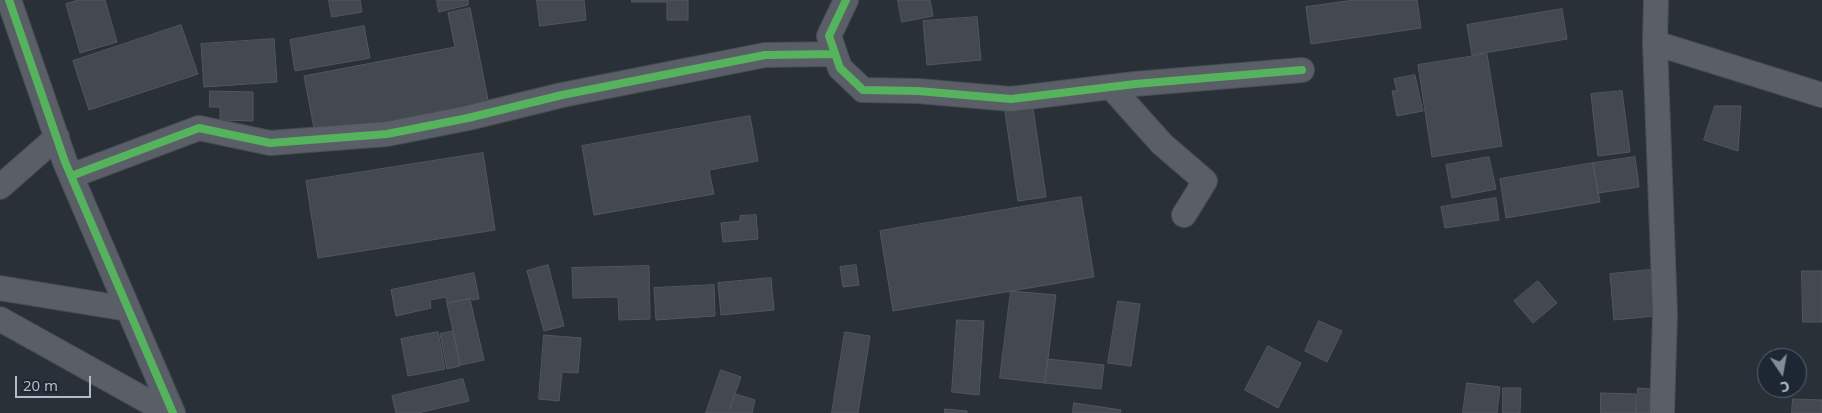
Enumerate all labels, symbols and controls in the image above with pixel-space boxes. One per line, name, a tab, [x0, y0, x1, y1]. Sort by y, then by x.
north arrow	[1757, 348, 1807, 398]
scale bar	[18, 366, 94, 398]
text: 20 m	[23, 375, 58, 395]
text: С	[1779, 377, 1791, 397]

